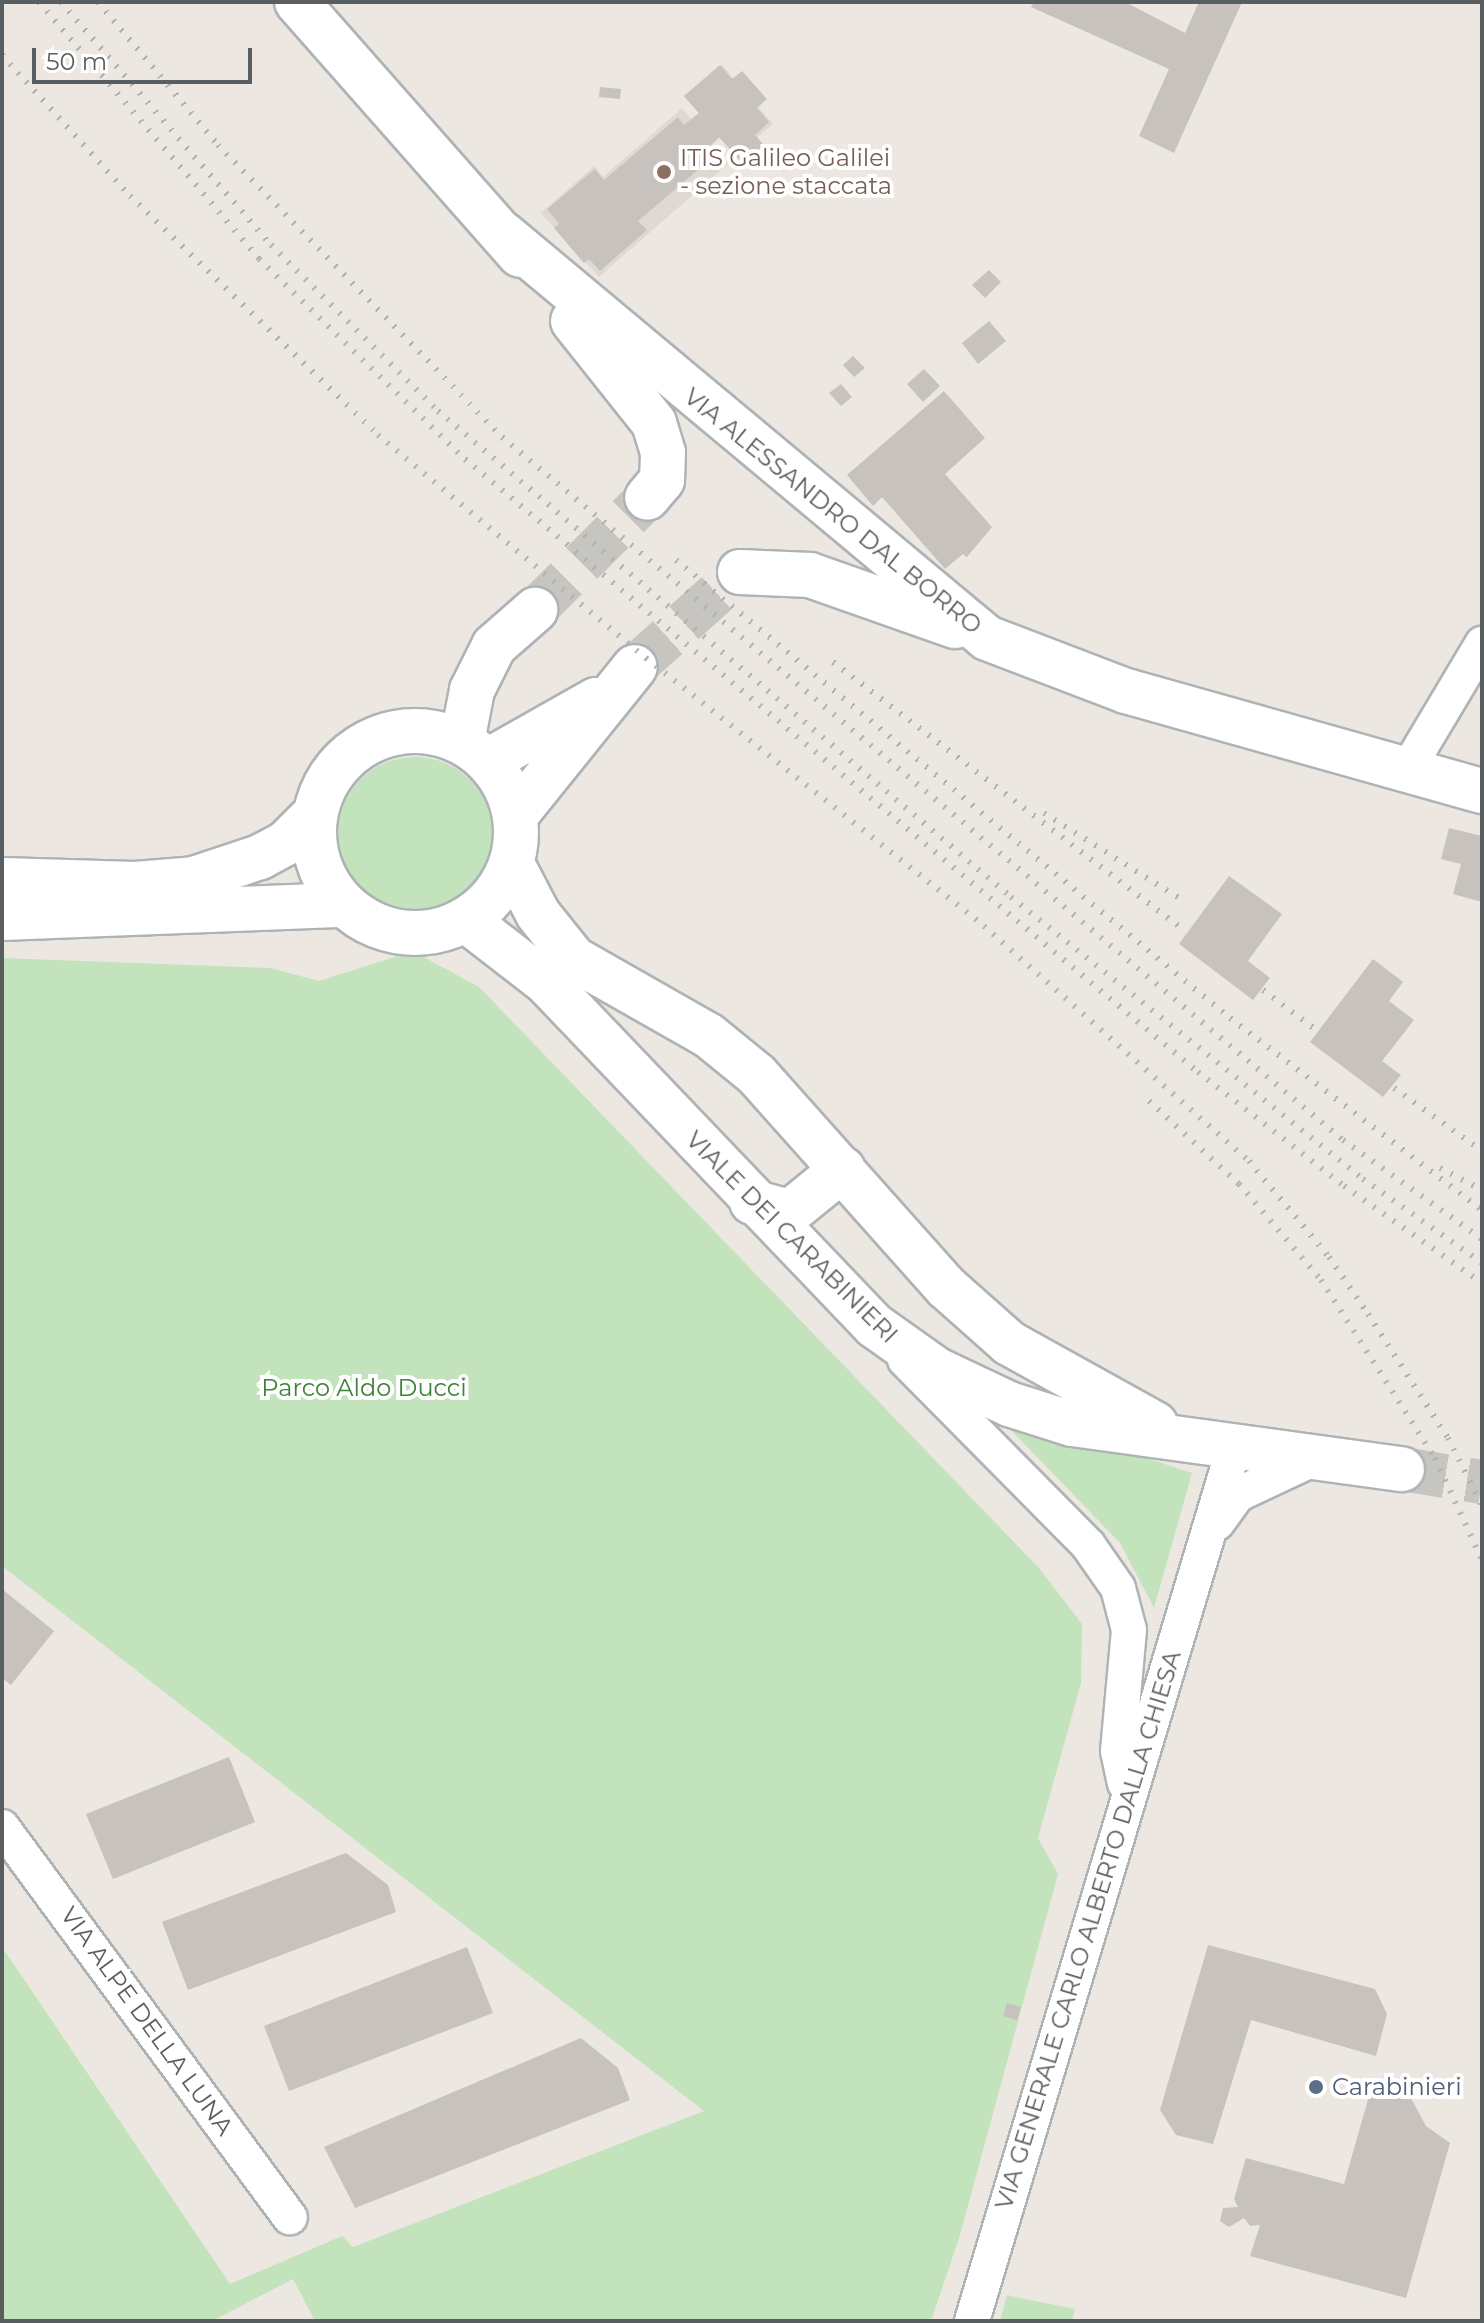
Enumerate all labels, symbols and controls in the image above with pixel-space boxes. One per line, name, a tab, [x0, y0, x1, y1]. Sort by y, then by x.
scale bar	[36, 32, 256, 82]
text: 50 m	[46, 47, 107, 76]
place label: ITIS Galileo Galilei - sezione staccata	[680, 144, 892, 200]
marker: ITIS Galileo Galilei - sezione staccata	[655, 163, 673, 181]
street label: VIA ALESSANDRO DAL BORRO	[678, 382, 988, 640]
street label: VIALE DEI CARABINIERI	[680, 1125, 904, 1349]
park label: Parco Aldo Ducci	[261, 1374, 467, 1402]
street label: VIA GENERALE CARLO ALBERTO DALLA CHIESA	[989, 1647, 1187, 2213]
street label: VIA ALPE DELLA LUNA	[55, 1901, 239, 2141]
place label: Carabinieri	[1332, 2073, 1462, 2101]
marker: Carabinieri	[1307, 2078, 1325, 2096]

